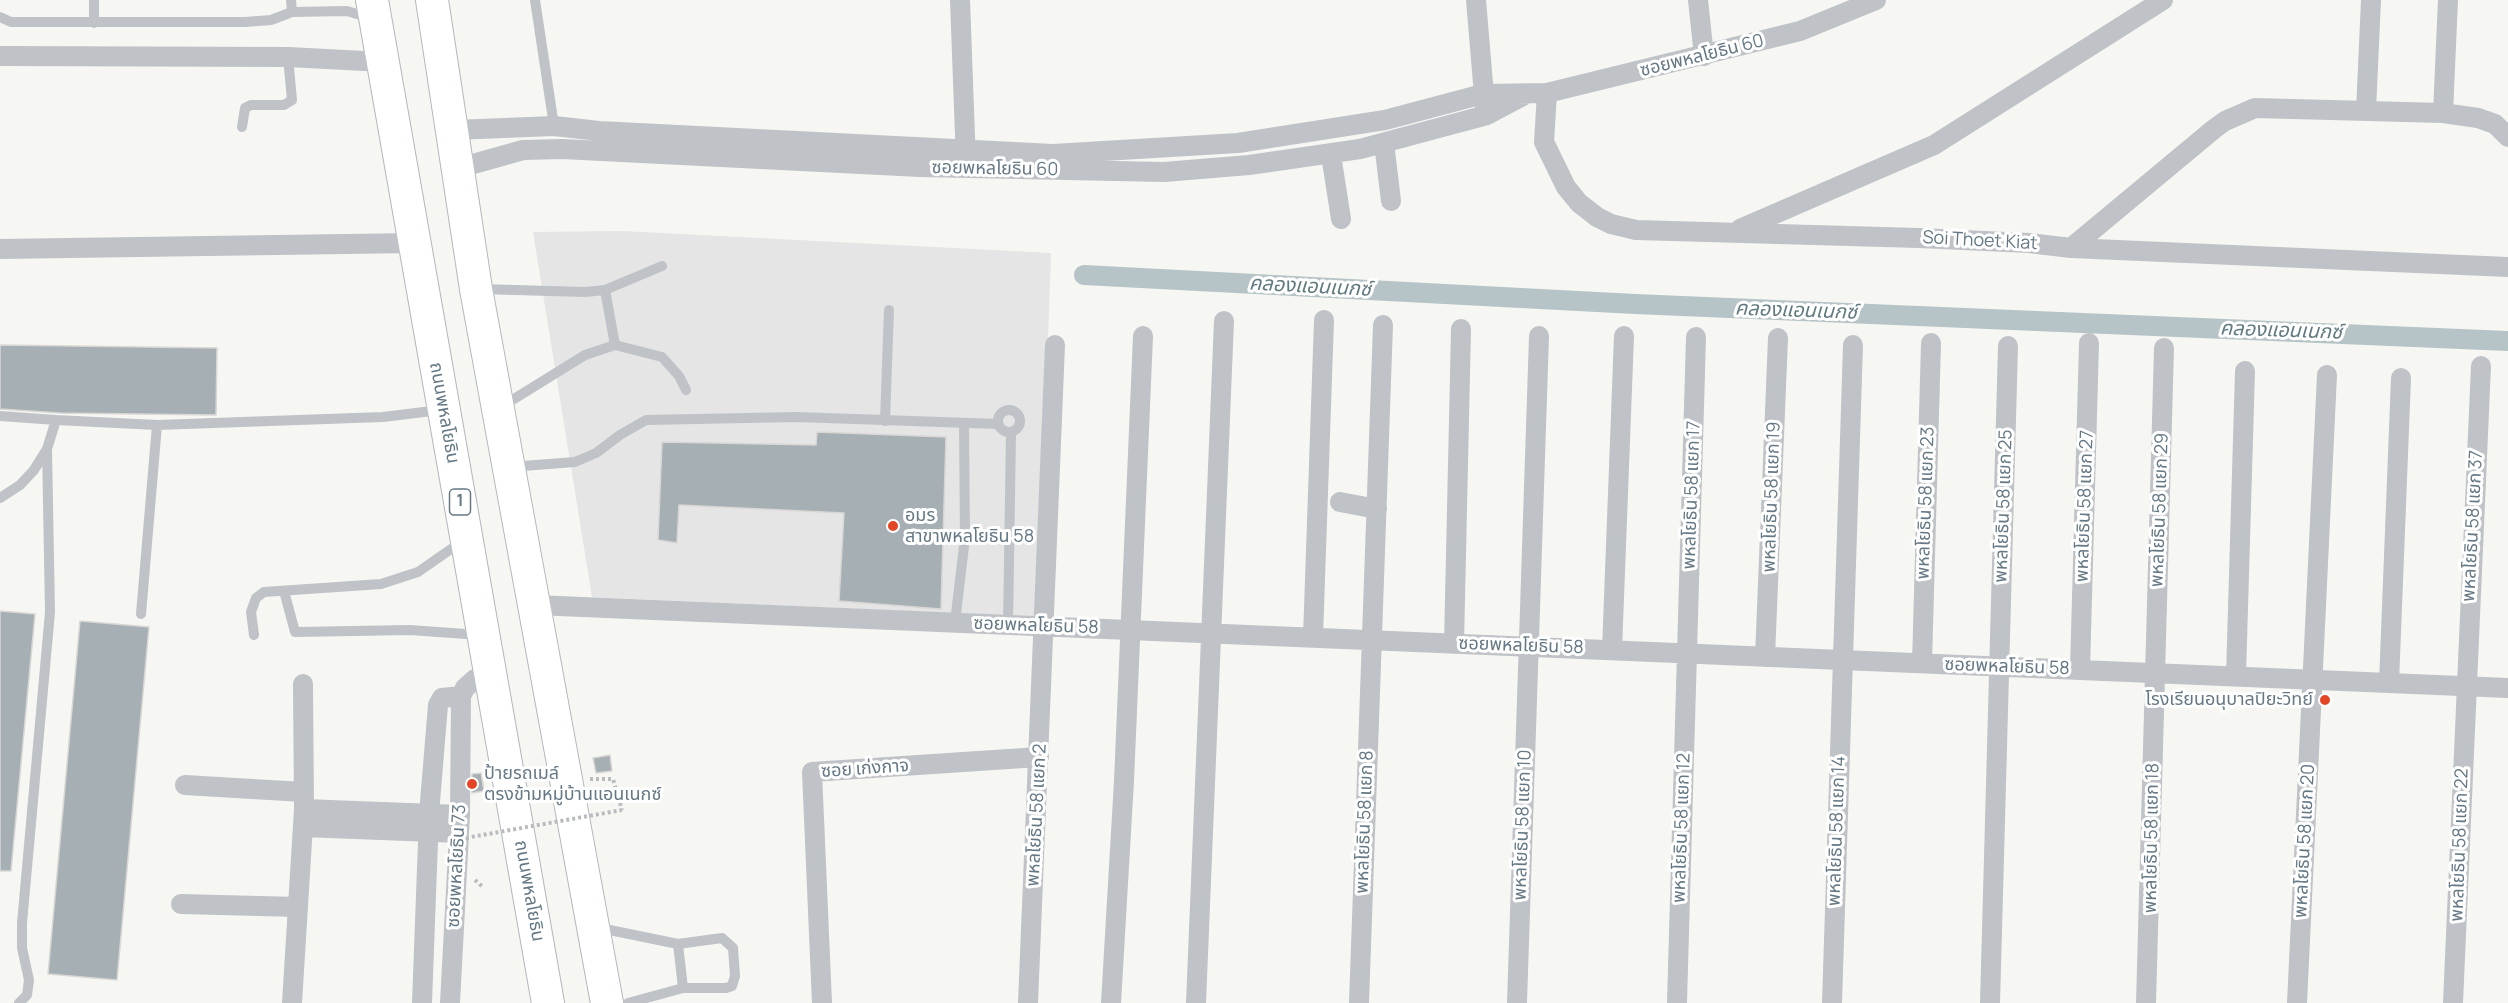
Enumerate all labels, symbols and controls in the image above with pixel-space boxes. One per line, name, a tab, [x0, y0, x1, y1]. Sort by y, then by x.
street label: ซอยพหลโยธิน 60	[1638, 30, 1766, 82]
street label: ซอยพหลโยธิน 60	[931, 157, 1059, 181]
street label: Soi Thoet Kiat	[1922, 227, 2038, 255]
water label: คลองแอนเนกซ์	[1248, 272, 1372, 302]
water label: คลองแอนเนกซ์	[1735, 297, 1857, 325]
water label: คลองแอนเนกซ์	[2220, 317, 2342, 345]
street label: ถนนพหลโยธิน	[424, 361, 464, 465]
street label: พหลโยธิน 58 แยก 17	[1679, 420, 1705, 570]
street label: พหลโยธิน 58 แยก 19	[1759, 421, 1785, 573]
street label: พหลโยธิน 58 แยก 23	[1913, 426, 1939, 580]
street label: พหลโยธิน 58 แยก 25	[1991, 429, 2017, 583]
street label: พหลโยธิน 58 แยก 27	[2072, 430, 2098, 582]
street label: พหลโยธิน 58 แยก 29	[2147, 433, 2173, 587]
street label: พหลโยธิน 58 แยก 37	[2458, 450, 2488, 602]
road number: 1	[450, 489, 470, 515]
place label: อมร สาขาพหลโยธิน 58	[905, 505, 1034, 548]
marker: อมร สาขาพหลโยธิน 58	[886, 519, 900, 533]
street label: ซอยพหลโยธิน 58	[973, 613, 1099, 639]
street label: ซอยพหลโยธิน 58	[1458, 633, 1584, 659]
street label: ซอยพหลโยธิน 58	[1944, 654, 2070, 680]
place label: โรงเรียนอนุบาลปิยะวิทย์	[2146, 689, 2313, 711]
marker: โรงเรียนอนุบาลปิยะวิทย์	[2318, 693, 2332, 707]
street label: พหลโยธิน 58 แยก 2	[1022, 743, 1052, 887]
street label: พหลโยธิน 58 แยก 10	[1510, 749, 1536, 901]
street label: พหลโยธิน 58 แยก 8	[1352, 750, 1378, 894]
street label: พหลโยธิน 58 แยก 12	[1669, 753, 1695, 903]
street label: ซอย เก่งกาจ	[820, 755, 910, 783]
street label: พหลโยธิน 58 แยก 14	[1824, 756, 1850, 906]
place label: ป้ายรถเมล์ ตรงข้ามหมู่บ้านแอนเนกซ์	[484, 763, 661, 806]
street label: พหลโยธิน 58 แยก 18	[2140, 763, 2164, 913]
street label: พหลโยธิน 58 แยก 20	[2290, 764, 2320, 918]
street label: พหลโยธิน 58 แยก 22	[2447, 768, 2473, 922]
marker: ป้ายรถเมล์ ตรงข้ามหมู่บ้านแอนเนกซ์	[465, 777, 479, 791]
street label: ซอยพหลโยธิน 73	[443, 804, 471, 928]
street label: ถนนพหลโยธิน	[509, 839, 549, 943]

